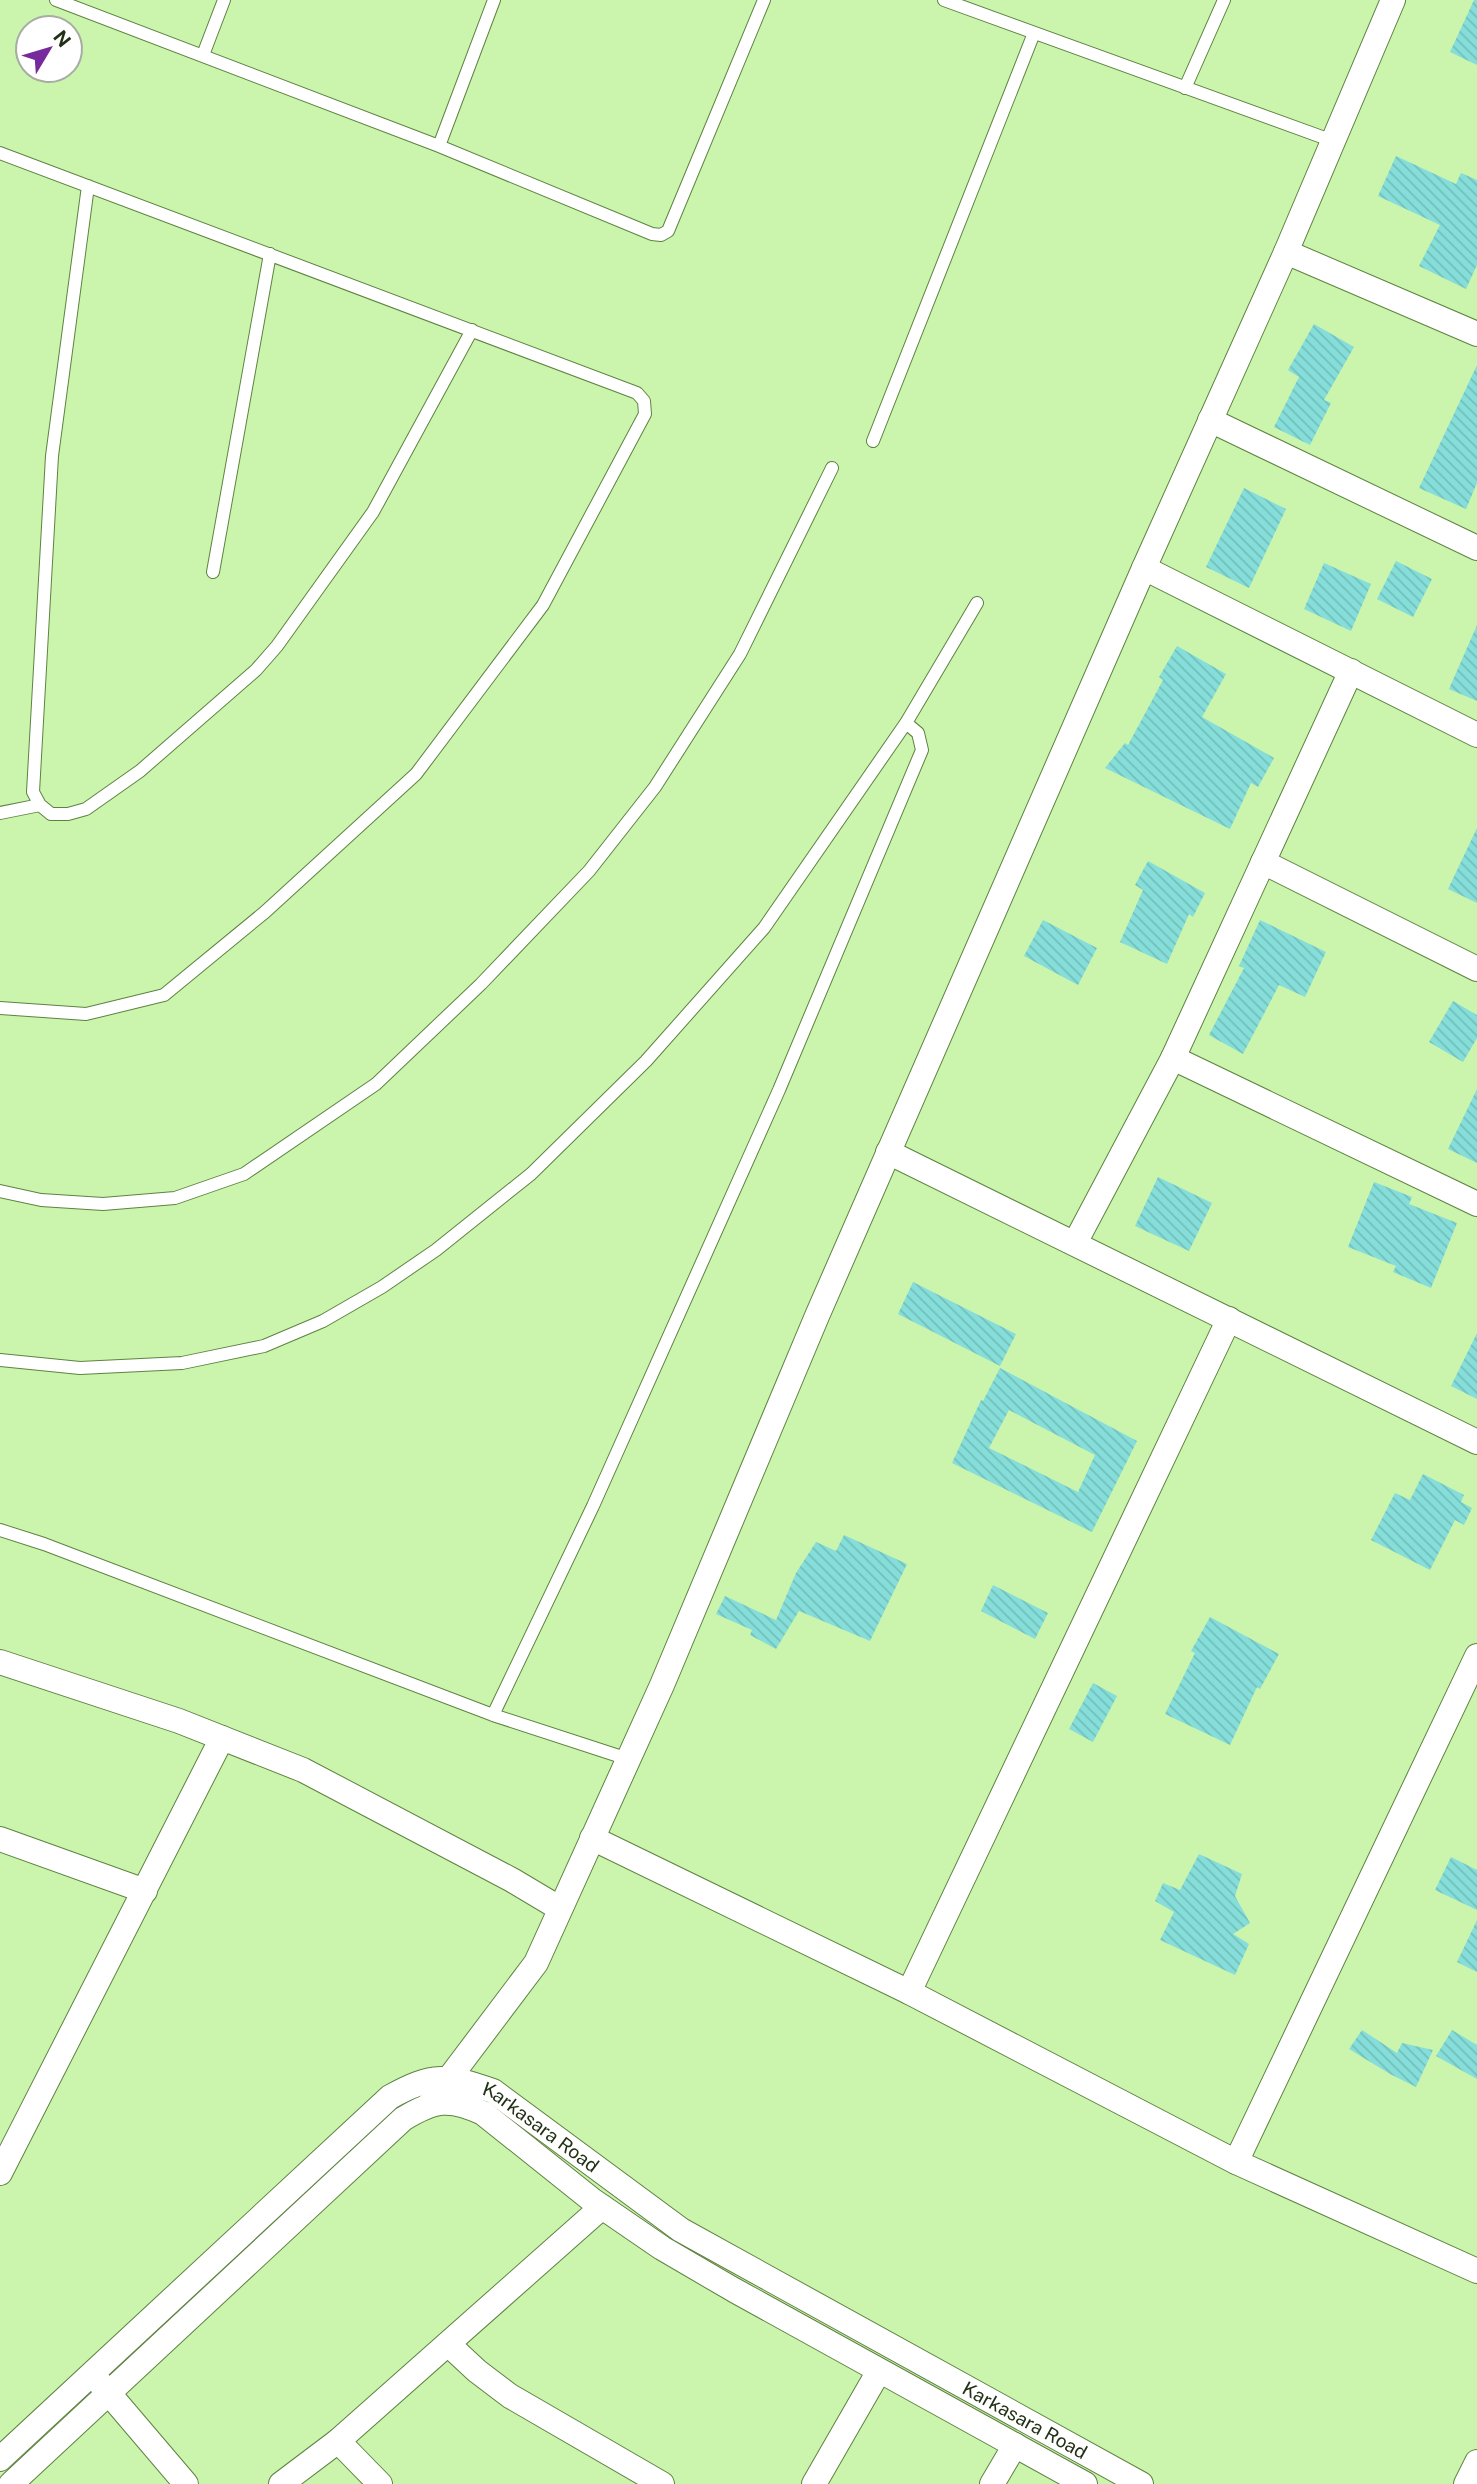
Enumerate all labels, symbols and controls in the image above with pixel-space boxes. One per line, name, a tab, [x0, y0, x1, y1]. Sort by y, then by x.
north arrow	[14, 14, 84, 84]
text: N	[49, 26, 76, 51]
street label: Karkasara Road	[480, 2077, 603, 2177]
street label: Karkasara Road	[959, 2377, 1091, 2463]

